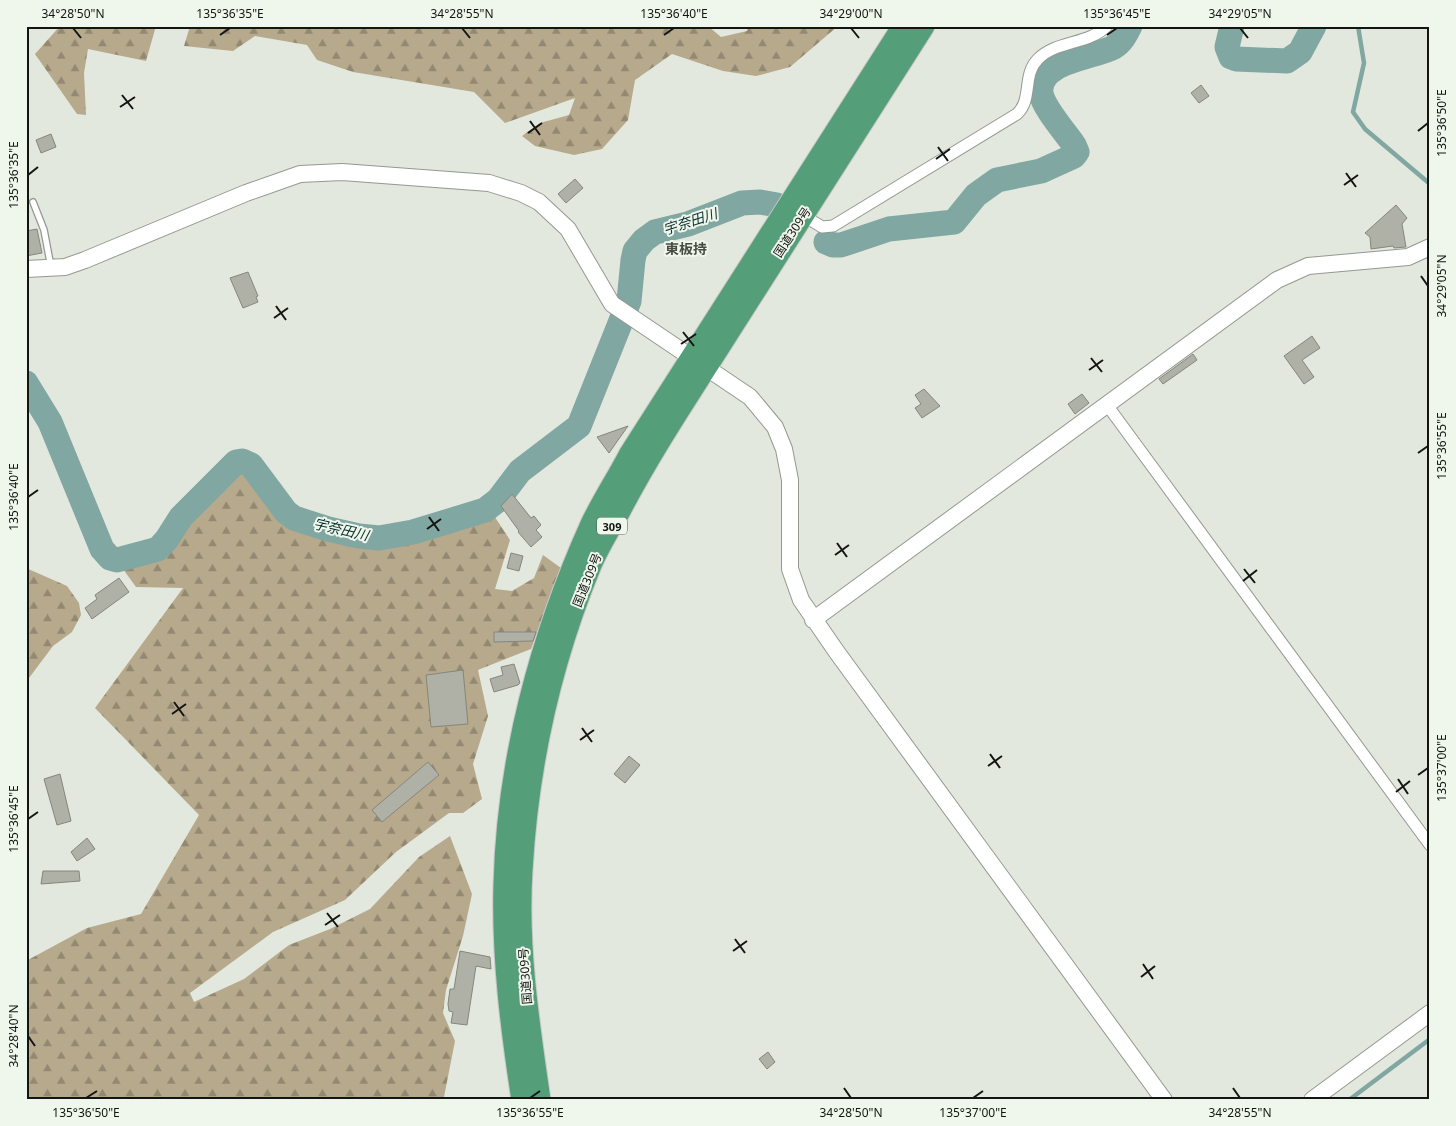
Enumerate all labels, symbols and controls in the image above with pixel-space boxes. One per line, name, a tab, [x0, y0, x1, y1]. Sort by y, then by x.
text: 34°28'50"N	[41, 5, 105, 22]
text: 135°36'35"E	[196, 5, 264, 22]
text: 34°28'55"N	[430, 5, 494, 22]
text: 135°36'40"E	[640, 5, 708, 22]
text: 34°29'00"N	[819, 5, 883, 22]
text: 135°36'45"E	[1083, 5, 1151, 22]
text: 34°29'05"N	[1208, 5, 1272, 22]
text: 135°36'50"E	[1433, 89, 1450, 157]
text: 135°36'35"E	[5, 141, 22, 209]
water label: 宇奈田川	[660, 203, 721, 239]
street label: 国道309号	[769, 204, 815, 260]
district label: 東板持	[665, 239, 707, 258]
text: 34°29'05"N	[1433, 254, 1450, 318]
text: 135°36'55"E	[1433, 412, 1450, 480]
text: 135°36'40"E	[5, 463, 22, 531]
water label: 宇奈田川	[312, 513, 372, 545]
road number: 309	[597, 518, 627, 534]
street label: 国道309号	[569, 551, 605, 609]
text: 135°37'00"E	[1433, 734, 1450, 802]
text: 135°36'45"E	[5, 785, 22, 853]
street label: 国道309号	[515, 947, 535, 1005]
text: 34°28'40"N	[5, 1004, 22, 1068]
text: 135°36'50"E	[52, 1104, 120, 1121]
text: 135°36'55"E	[496, 1104, 564, 1121]
text: 34°28'50"N	[819, 1104, 883, 1121]
text: 135°37'00"E	[939, 1104, 1007, 1121]
text: 34°28'55"N	[1208, 1104, 1272, 1121]

